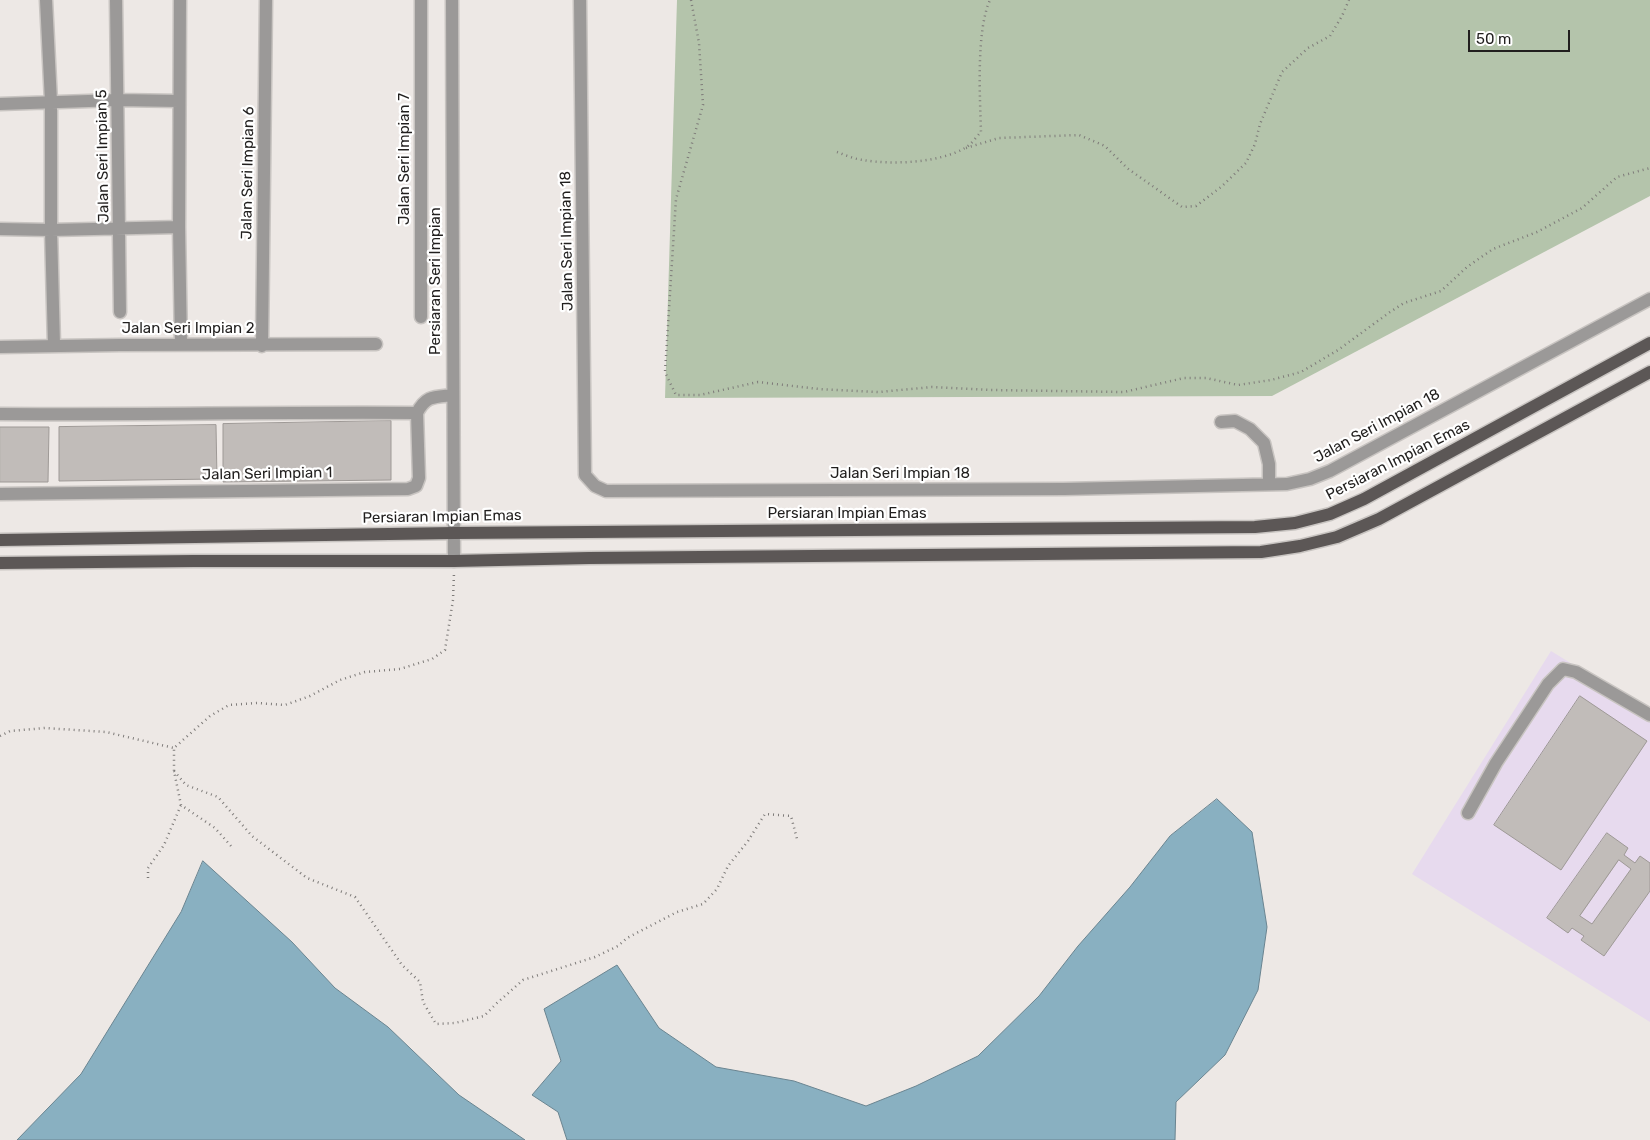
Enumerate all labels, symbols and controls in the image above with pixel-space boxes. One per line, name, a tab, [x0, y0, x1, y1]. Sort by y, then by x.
scale bar	[1470, 20, 1572, 52]
text: 50 m	[1476, 30, 1511, 48]
street label: Jalan Seri Impian 5	[93, 89, 113, 223]
street label: Jalan Seri Impian 7	[396, 93, 414, 225]
street label: Jalan Seri Impian 6	[238, 106, 258, 240]
street label: Jalan Seri Impian 18	[557, 171, 577, 311]
street label: Persiaran Seri Impian	[427, 207, 445, 355]
street label: Jalan Seri Impian 2	[121, 320, 255, 338]
street label: Jalan Seri Impian 18	[1311, 385, 1443, 467]
street label: Persiaran Impian Emas	[1323, 416, 1473, 504]
street label: Jalan Seri Impian 1	[202, 464, 332, 484]
street label: Jalan Seri Impian 18	[830, 465, 970, 483]
street label: Persiaran Impian Emas	[767, 505, 927, 523]
street label: Persiaran Impian Emas	[362, 507, 522, 527]

